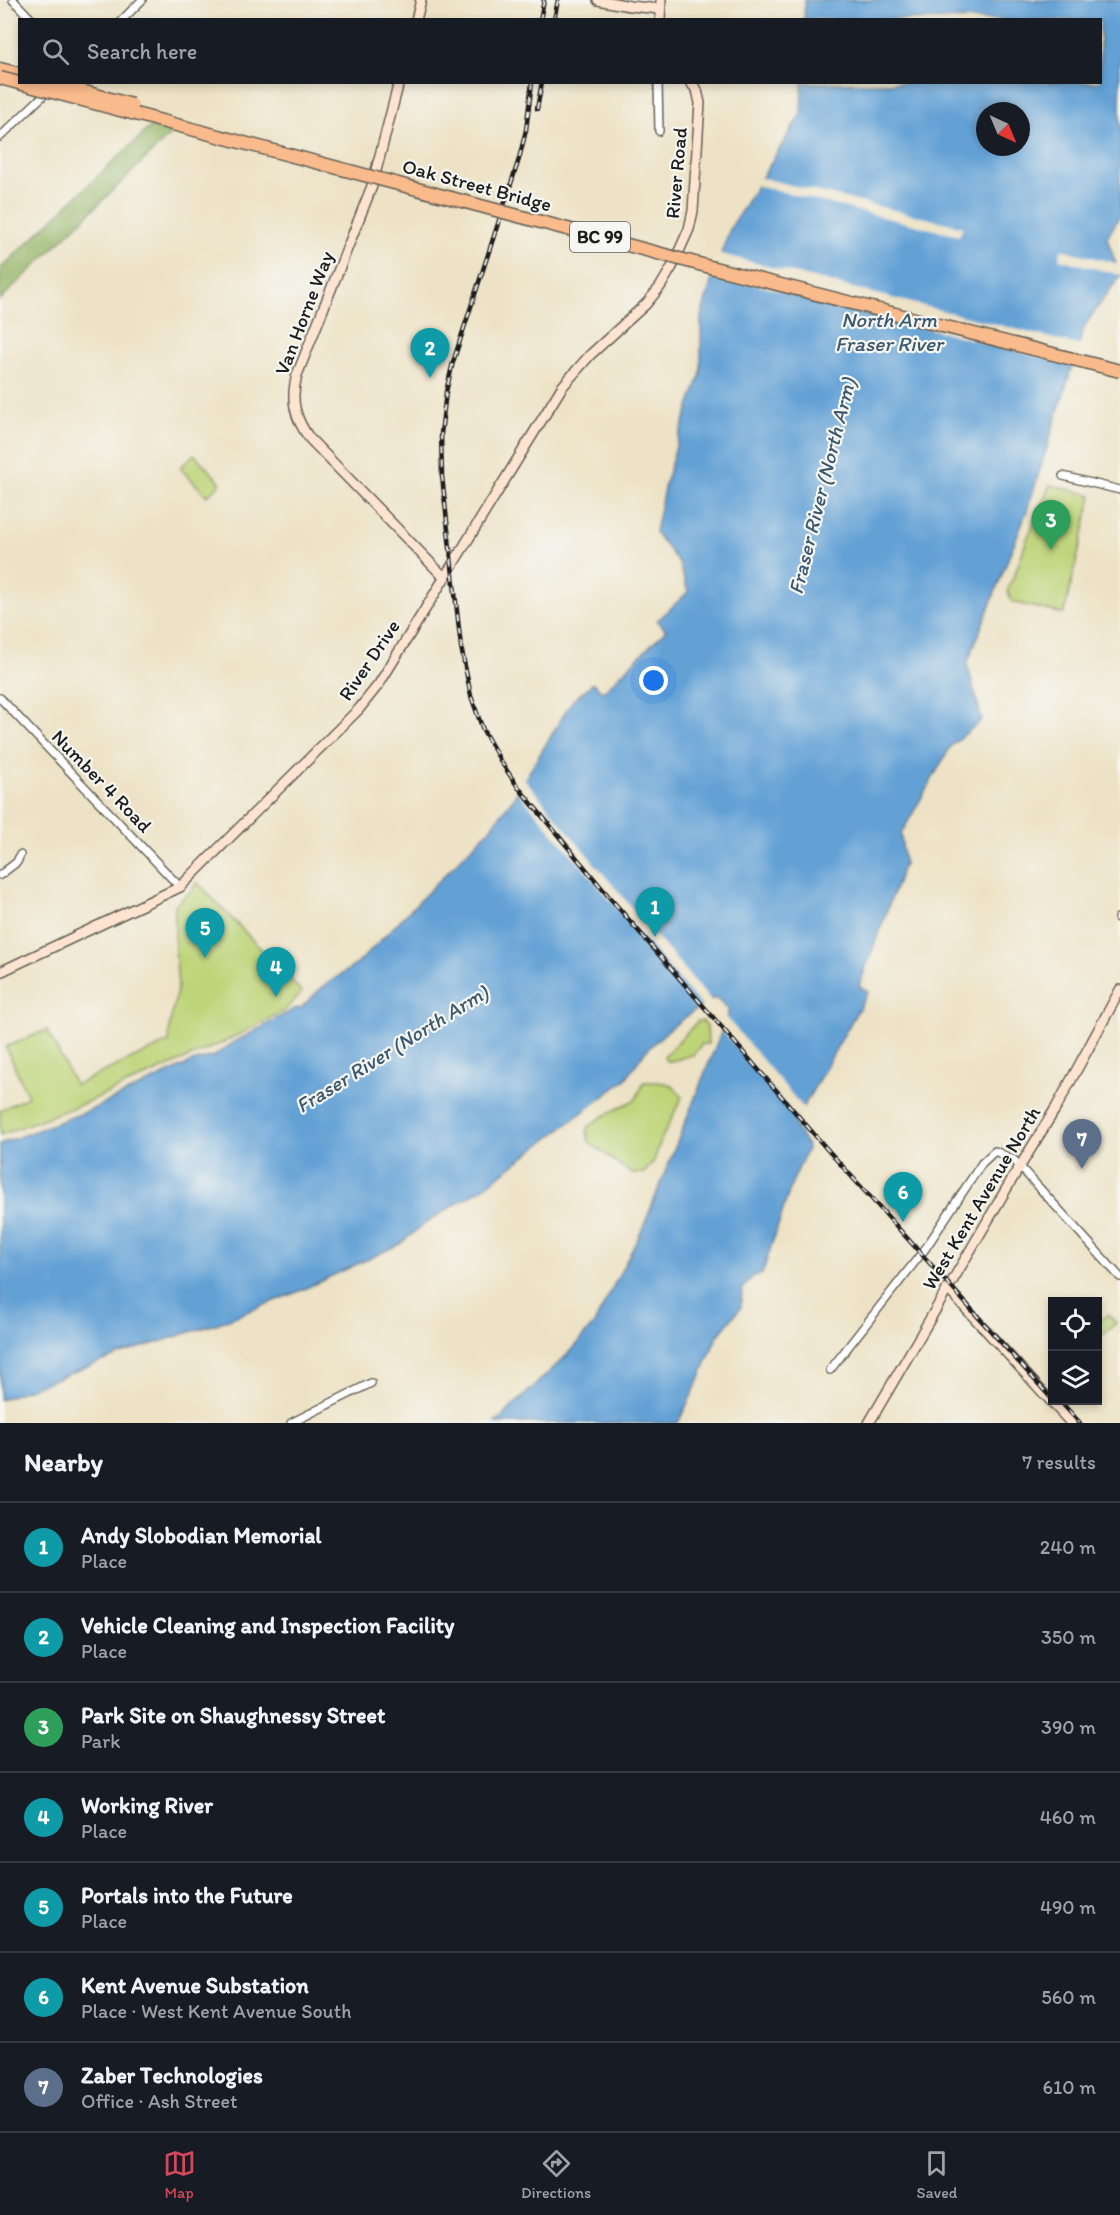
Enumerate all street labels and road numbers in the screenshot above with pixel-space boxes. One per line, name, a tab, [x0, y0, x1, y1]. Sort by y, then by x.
street label: River Road	[660, 126, 692, 220]
street label: Oak Street Bridge	[400, 154, 554, 216]
road number: BC 99	[570, 222, 630, 252]
street label: Van Horne Way	[269, 247, 339, 378]
street label: River Drive	[333, 615, 405, 705]
street label: Number 4 Road	[47, 724, 157, 838]
street label: West Kent Avenue North	[917, 1101, 1046, 1294]

